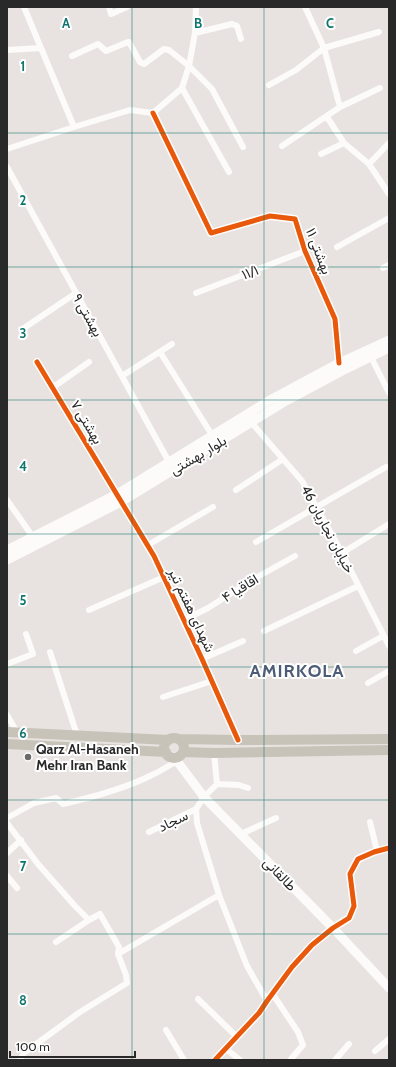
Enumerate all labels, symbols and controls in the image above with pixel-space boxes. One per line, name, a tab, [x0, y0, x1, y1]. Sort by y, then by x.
text: A	[62, 15, 71, 31]
text: B	[194, 15, 202, 31]
text: C	[326, 15, 334, 31]
text: 1	[21, 58, 25, 74]
text: 2	[20, 192, 27, 208]
street label: بهشتی ۱۱	[302, 225, 336, 277]
street label: ۱۱/۱	[239, 261, 261, 283]
street label: بهشتی ۹	[69, 290, 107, 340]
text: 3	[19, 325, 27, 341]
street label: بهشتی ۷	[67, 397, 107, 447]
street label: بلوار بهشتی	[166, 431, 230, 479]
text: 4	[19, 458, 27, 474]
street label: خیابان نجاریان 46	[297, 482, 359, 576]
street label: شهدای هفتم تیر	[164, 564, 219, 655]
street label: اقاقیا ۴	[218, 570, 262, 606]
text: 5	[20, 592, 27, 608]
district label: AMIRKOLA	[249, 660, 345, 682]
text: 6	[19, 725, 27, 741]
place label: Qarz Al-Hasaneh Mehr Iran Bank	[36, 740, 139, 774]
marker: Qarz Al-Hasaneh Mehr Iran Bank	[23, 752, 33, 762]
street label: سجاد	[155, 806, 191, 836]
street label: طالقانی	[259, 853, 301, 895]
text: 7	[20, 858, 27, 874]
text: 8	[19, 992, 27, 1008]
scale bar	[10, 1033, 135, 1059]
text: 100 m	[16, 1039, 50, 1054]

